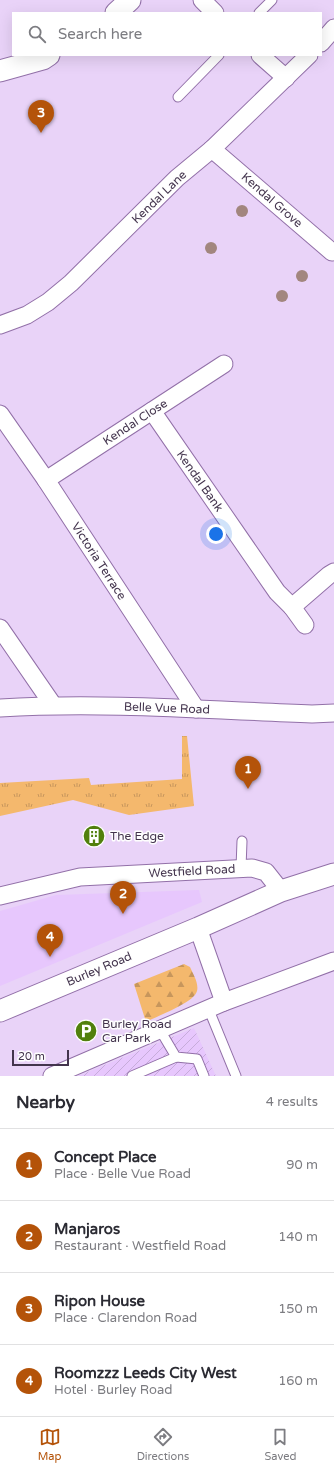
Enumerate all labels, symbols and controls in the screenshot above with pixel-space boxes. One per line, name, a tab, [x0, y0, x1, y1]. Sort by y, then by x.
search box	[12, 12, 322, 56]
icon: search	[26, 23, 48, 45]
text: Search here	[58, 25, 142, 43]
pin: 3	[28, 100, 54, 133]
street label: Kendal Lane	[129, 167, 189, 226]
street label: Kendal Grove	[239, 170, 306, 230]
street label: Kendal Close	[100, 396, 170, 448]
street label: Kendal Bank	[174, 448, 226, 515]
street label: Victoria Terrace	[69, 520, 129, 602]
your location	[206, 524, 226, 544]
street label: Belle Vue Road	[124, 700, 210, 716]
pin: 1	[235, 756, 261, 789]
building icon: The Edge	[81, 823, 107, 849]
place label: The Edge	[110, 829, 164, 843]
street label: Westfield Road	[148, 862, 236, 880]
pin: 2	[110, 881, 136, 914]
pin: 4	[37, 924, 63, 957]
street label: Burley Road	[64, 949, 134, 989]
place label: Burley Road Car Park	[102, 1017, 172, 1045]
parking icon: Burley Road Car Park	[73, 1018, 99, 1044]
scale bar	[12, 1048, 69, 1067]
text: 20 m	[18, 1050, 45, 1063]
text: Nearby	[16, 1092, 75, 1113]
text: 4 results	[266, 1094, 318, 1110]
text: Concept Place	[54, 1148, 156, 1166]
text: 1	[25, 1157, 33, 1173]
text: 90 m	[286, 1157, 318, 1173]
text: Place · Belle Vue Road	[54, 1166, 191, 1182]
text: Manjaros	[54, 1220, 120, 1238]
text: 2	[25, 1229, 33, 1245]
text: 140 m	[278, 1229, 318, 1245]
text: Restaurant · Westfield Road	[54, 1238, 226, 1254]
text: Ripon House	[54, 1292, 145, 1310]
text: 3	[25, 1301, 33, 1317]
text: 150 m	[278, 1301, 318, 1317]
text: Place · Clarendon Road	[54, 1310, 197, 1326]
text: Roomzzz Leeds City West	[54, 1364, 237, 1382]
text: 4	[25, 1373, 33, 1389]
text: 160 m	[278, 1373, 318, 1389]
text: Hotel · Burley Road	[54, 1382, 172, 1398]
tab: Map	[38, 1426, 61, 1463]
tab: Directions	[137, 1426, 189, 1463]
tab: Saved	[265, 1426, 296, 1463]

